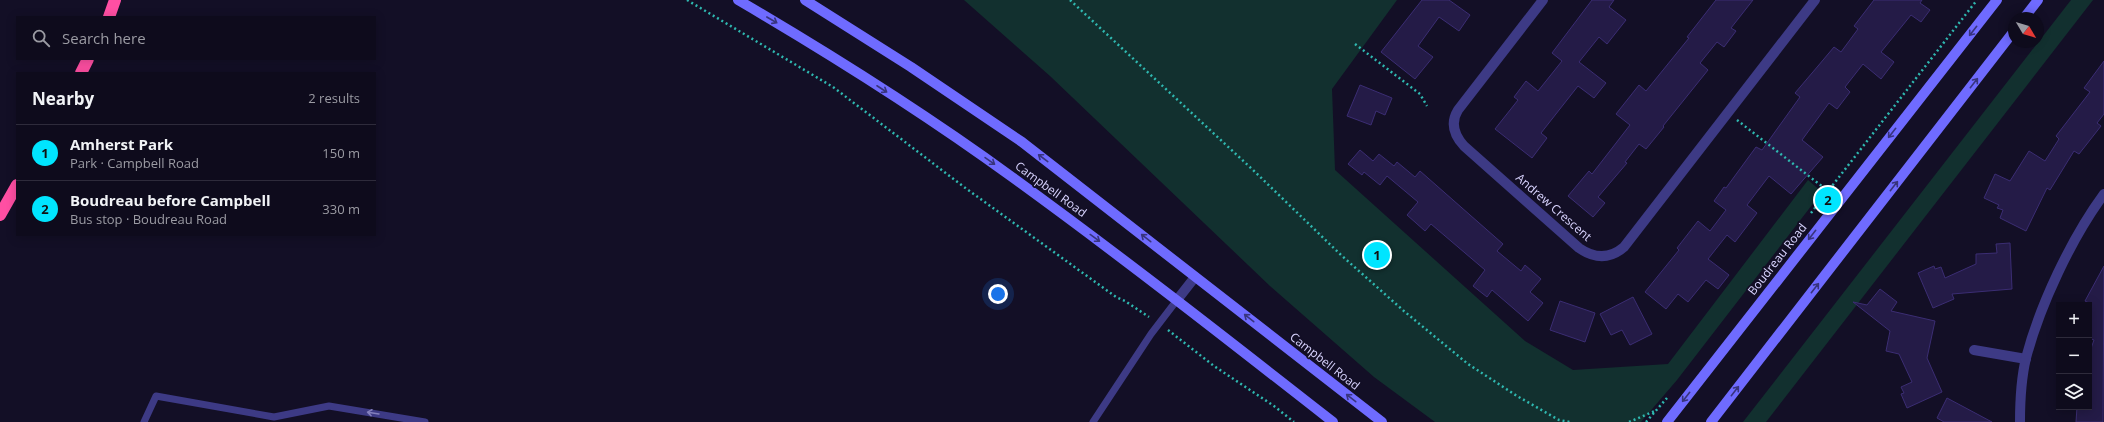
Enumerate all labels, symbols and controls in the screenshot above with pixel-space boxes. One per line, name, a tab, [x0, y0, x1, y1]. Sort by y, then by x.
north arrow	[2008, 12, 2044, 48]
search box	[16, 16, 376, 60]
one-way arrow	[766, 16, 778, 24]
one-way arrow	[1968, 25, 1977, 36]
icon: search	[30, 27, 52, 49]
text: Search here	[62, 28, 146, 48]
one-way arrow	[1970, 77, 1978, 88]
one-way arrow	[876, 85, 887, 93]
text: Nearby	[32, 87, 94, 110]
text: 2 results	[308, 89, 360, 107]
one-way arrow	[1888, 127, 1897, 138]
text: Amherst Park	[70, 134, 173, 154]
text: 1	[41, 144, 49, 162]
text: 150 m	[322, 144, 360, 162]
text: Park · Campbell Road	[70, 154, 199, 172]
one-way arrow	[1038, 154, 1049, 163]
one-way arrow	[984, 157, 995, 165]
street label: Campbell Road	[1012, 157, 1090, 221]
street label: Andrew Crescent	[1512, 169, 1596, 245]
one-way arrow	[1890, 180, 1899, 191]
pin: 2	[1815, 185, 1841, 215]
text: Boudreau before Campbell	[70, 190, 271, 210]
text: 2	[41, 200, 49, 218]
text: 330 m	[322, 200, 360, 218]
text: Bus stop · Boudreau Road	[70, 210, 227, 228]
street label: Boudreau Road	[1743, 219, 1811, 299]
one-way arrow	[1808, 230, 1817, 241]
one-way arrow	[1089, 234, 1100, 242]
one-way arrow	[1141, 234, 1152, 242]
pin: 1	[1364, 240, 1390, 270]
one-way arrow	[1811, 283, 1819, 294]
your location	[988, 284, 1008, 304]
map controls	[2056, 302, 2092, 410]
button: +	[2056, 302, 2092, 338]
one-way arrow	[1243, 314, 1254, 322]
street label: Campbell Road	[1286, 328, 1364, 394]
button: −	[2056, 338, 2092, 374]
button: layers	[2056, 374, 2092, 410]
one-way arrow	[1731, 386, 1739, 397]
one-way arrow	[1682, 391, 1691, 402]
one-way arrow	[1346, 394, 1357, 402]
one-way arrow	[367, 409, 380, 417]

